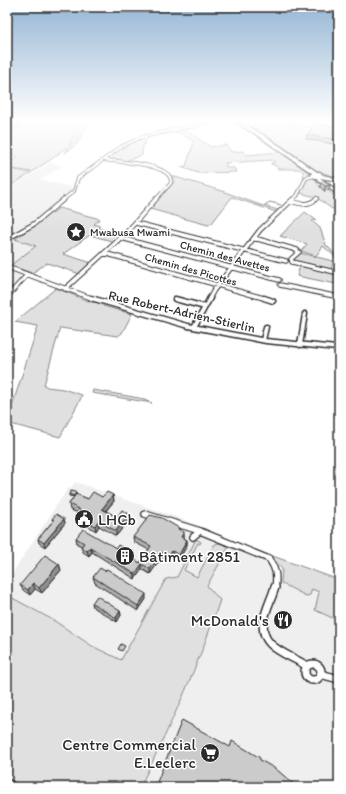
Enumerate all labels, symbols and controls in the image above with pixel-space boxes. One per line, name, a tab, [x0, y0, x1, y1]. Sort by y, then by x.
place icon: Mwabusa Mwami	[65, 221, 87, 243]
place label: Mwabusa Mwami	[90, 226, 170, 239]
street label: Chemin des Avettes	[178, 238, 271, 275]
street label: Chemin des Picottes	[143, 250, 239, 289]
street label: Rue Robert-Adrien-Stierlin	[107, 287, 257, 336]
public building icon: LHCb	[73, 508, 95, 530]
place label: LHCb	[98, 510, 136, 529]
building icon: Bâtiment 2851	[114, 545, 136, 567]
place label: Bâtiment 2851	[139, 547, 240, 566]
restaurant icon: McDonald's	[272, 609, 294, 631]
place label: McDonald's	[191, 611, 269, 630]
place label: Centre Commercial E.Leclerc	[62, 735, 196, 772]
supermarket icon: Centre Commercial E.Leclerc	[199, 742, 221, 764]

